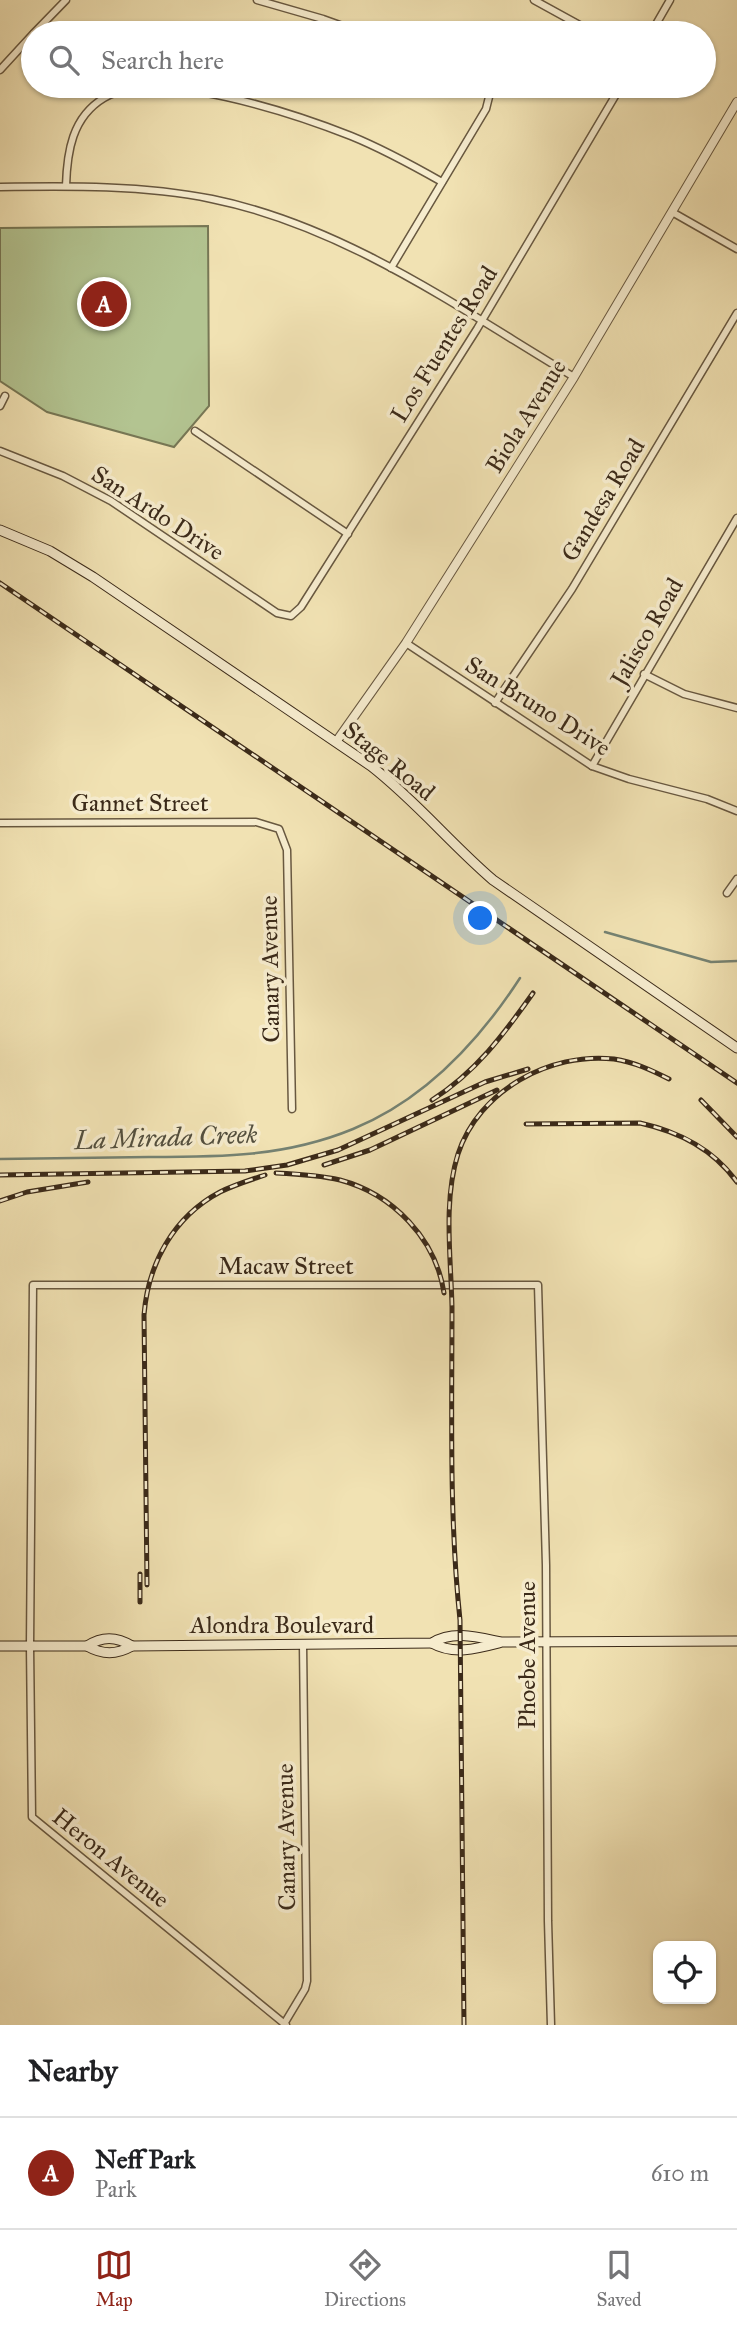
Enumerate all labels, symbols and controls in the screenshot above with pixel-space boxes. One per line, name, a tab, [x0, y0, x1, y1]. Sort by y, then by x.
search box	[21, 21, 716, 98]
icon: search	[45, 41, 83, 79]
text: Search here	[101, 44, 224, 76]
street label: Los Fuentes Road	[384, 260, 504, 428]
pin: A	[81, 278, 127, 330]
street label: Biola Avenue	[479, 354, 573, 478]
street label: Gandesa Road	[555, 433, 651, 567]
street label: San Ardo Drive	[86, 459, 230, 567]
street label: Jalisco Road	[603, 573, 690, 694]
street label: San Bruno Drive	[460, 649, 616, 763]
street label: Stage Road	[337, 715, 441, 807]
street label: Gannet Street	[72, 788, 209, 818]
street label: Canary Avenue	[254, 895, 286, 1043]
your location	[463, 901, 497, 935]
water label: La Mirada Creek	[73, 1118, 259, 1156]
street label: Macaw Street	[218, 1251, 354, 1281]
street label: Phoebe Avenue	[512, 1581, 542, 1729]
street label: Alondra Boulevard	[189, 1610, 374, 1640]
street label: Canary Avenue	[270, 1763, 302, 1911]
street label: Heron Avenue	[46, 1802, 176, 1914]
map controls	[653, 1941, 716, 2004]
button: locate	[653, 1941, 716, 2004]
text: Nearby	[28, 2053, 118, 2089]
text: Neff Park	[95, 2143, 196, 2175]
text: A	[43, 2159, 59, 2187]
text: 610 m	[651, 2159, 709, 2187]
text: Park	[95, 2175, 137, 2203]
tab: Map	[95, 2246, 133, 2311]
tab: Directions	[324, 2246, 406, 2311]
tab: Saved	[597, 2246, 642, 2311]

